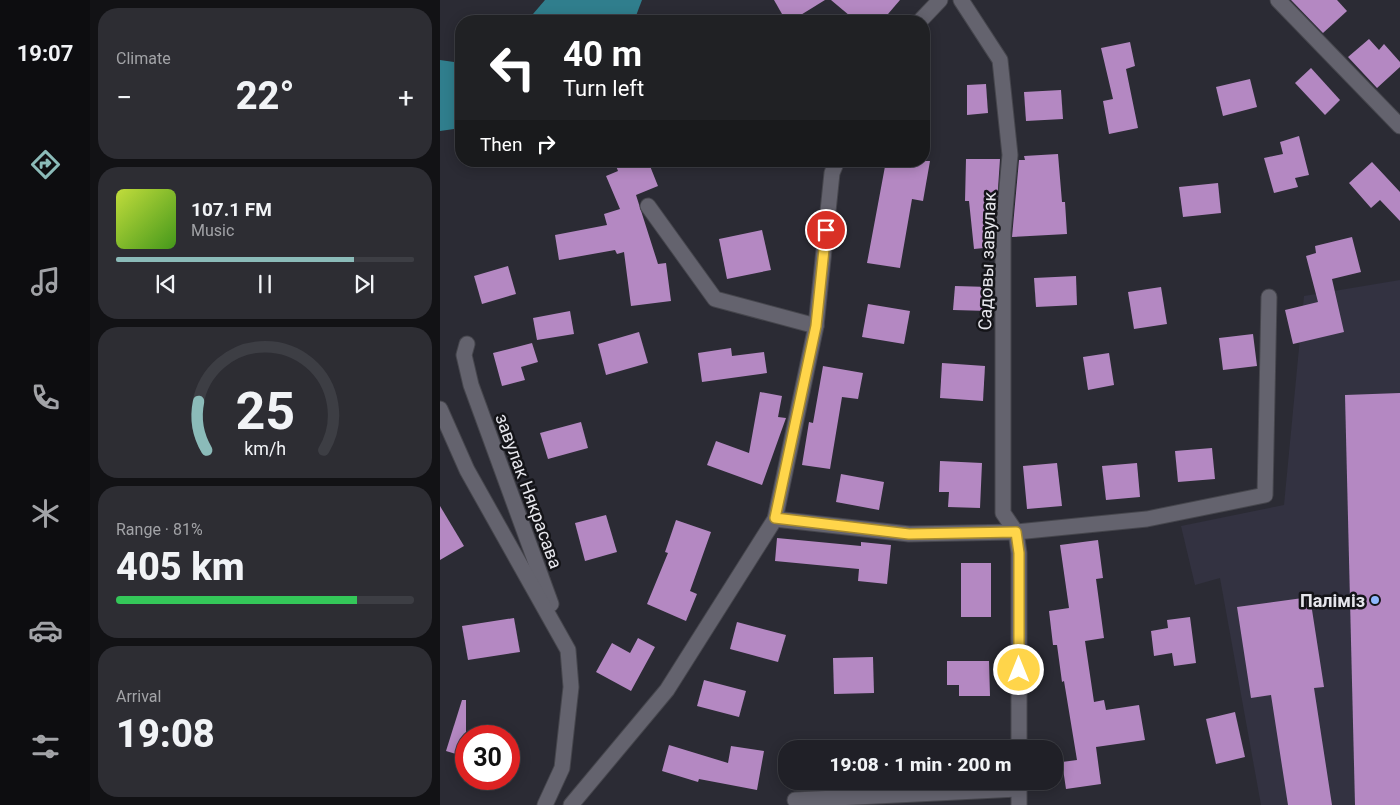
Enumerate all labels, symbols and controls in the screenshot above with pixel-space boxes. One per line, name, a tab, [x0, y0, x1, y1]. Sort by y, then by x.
text: 40 m	[563, 34, 642, 75]
icon: left	[480, 35, 545, 100]
text: 19:07	[17, 41, 73, 66]
text: Climate	[116, 49, 171, 68]
text: 22°	[236, 74, 294, 118]
text: Turn left	[563, 76, 644, 101]
text: −	[116, 81, 132, 114]
text: +	[398, 81, 414, 114]
icon: right	[532, 130, 560, 158]
text: Then	[480, 133, 522, 156]
icon: directions	[28, 147, 63, 182]
street label: Садовы завулак	[974, 191, 1000, 331]
text: 107.1 FM	[191, 198, 272, 221]
pin	[805, 209, 847, 251]
icon: arrive	[812, 216, 840, 244]
text: Music	[191, 221, 234, 240]
icon: music	[28, 264, 63, 299]
icon: previous	[152, 270, 180, 298]
icon: pause	[251, 270, 279, 298]
icon: next	[350, 270, 378, 298]
icon: phone	[28, 380, 63, 415]
text: 25	[235, 381, 295, 442]
street label: завулак Някрасава	[491, 411, 567, 571]
text: km/h	[244, 438, 286, 459]
icon: climate	[28, 496, 63, 531]
text: Range · 81%	[116, 520, 203, 539]
text: 405 km	[116, 545, 245, 589]
place label: Паліміз	[1300, 590, 1365, 611]
marker: Паліміз	[1369, 594, 1381, 606]
icon: car	[28, 613, 63, 648]
position arrow	[992, 643, 1044, 695]
text: Arrival	[116, 687, 161, 706]
text: 19:08	[116, 712, 215, 756]
speed limit sign: 30	[455, 725, 520, 790]
icon: filters	[28, 729, 63, 764]
text: 19:08 · 1 min · 200 m	[829, 753, 1012, 776]

